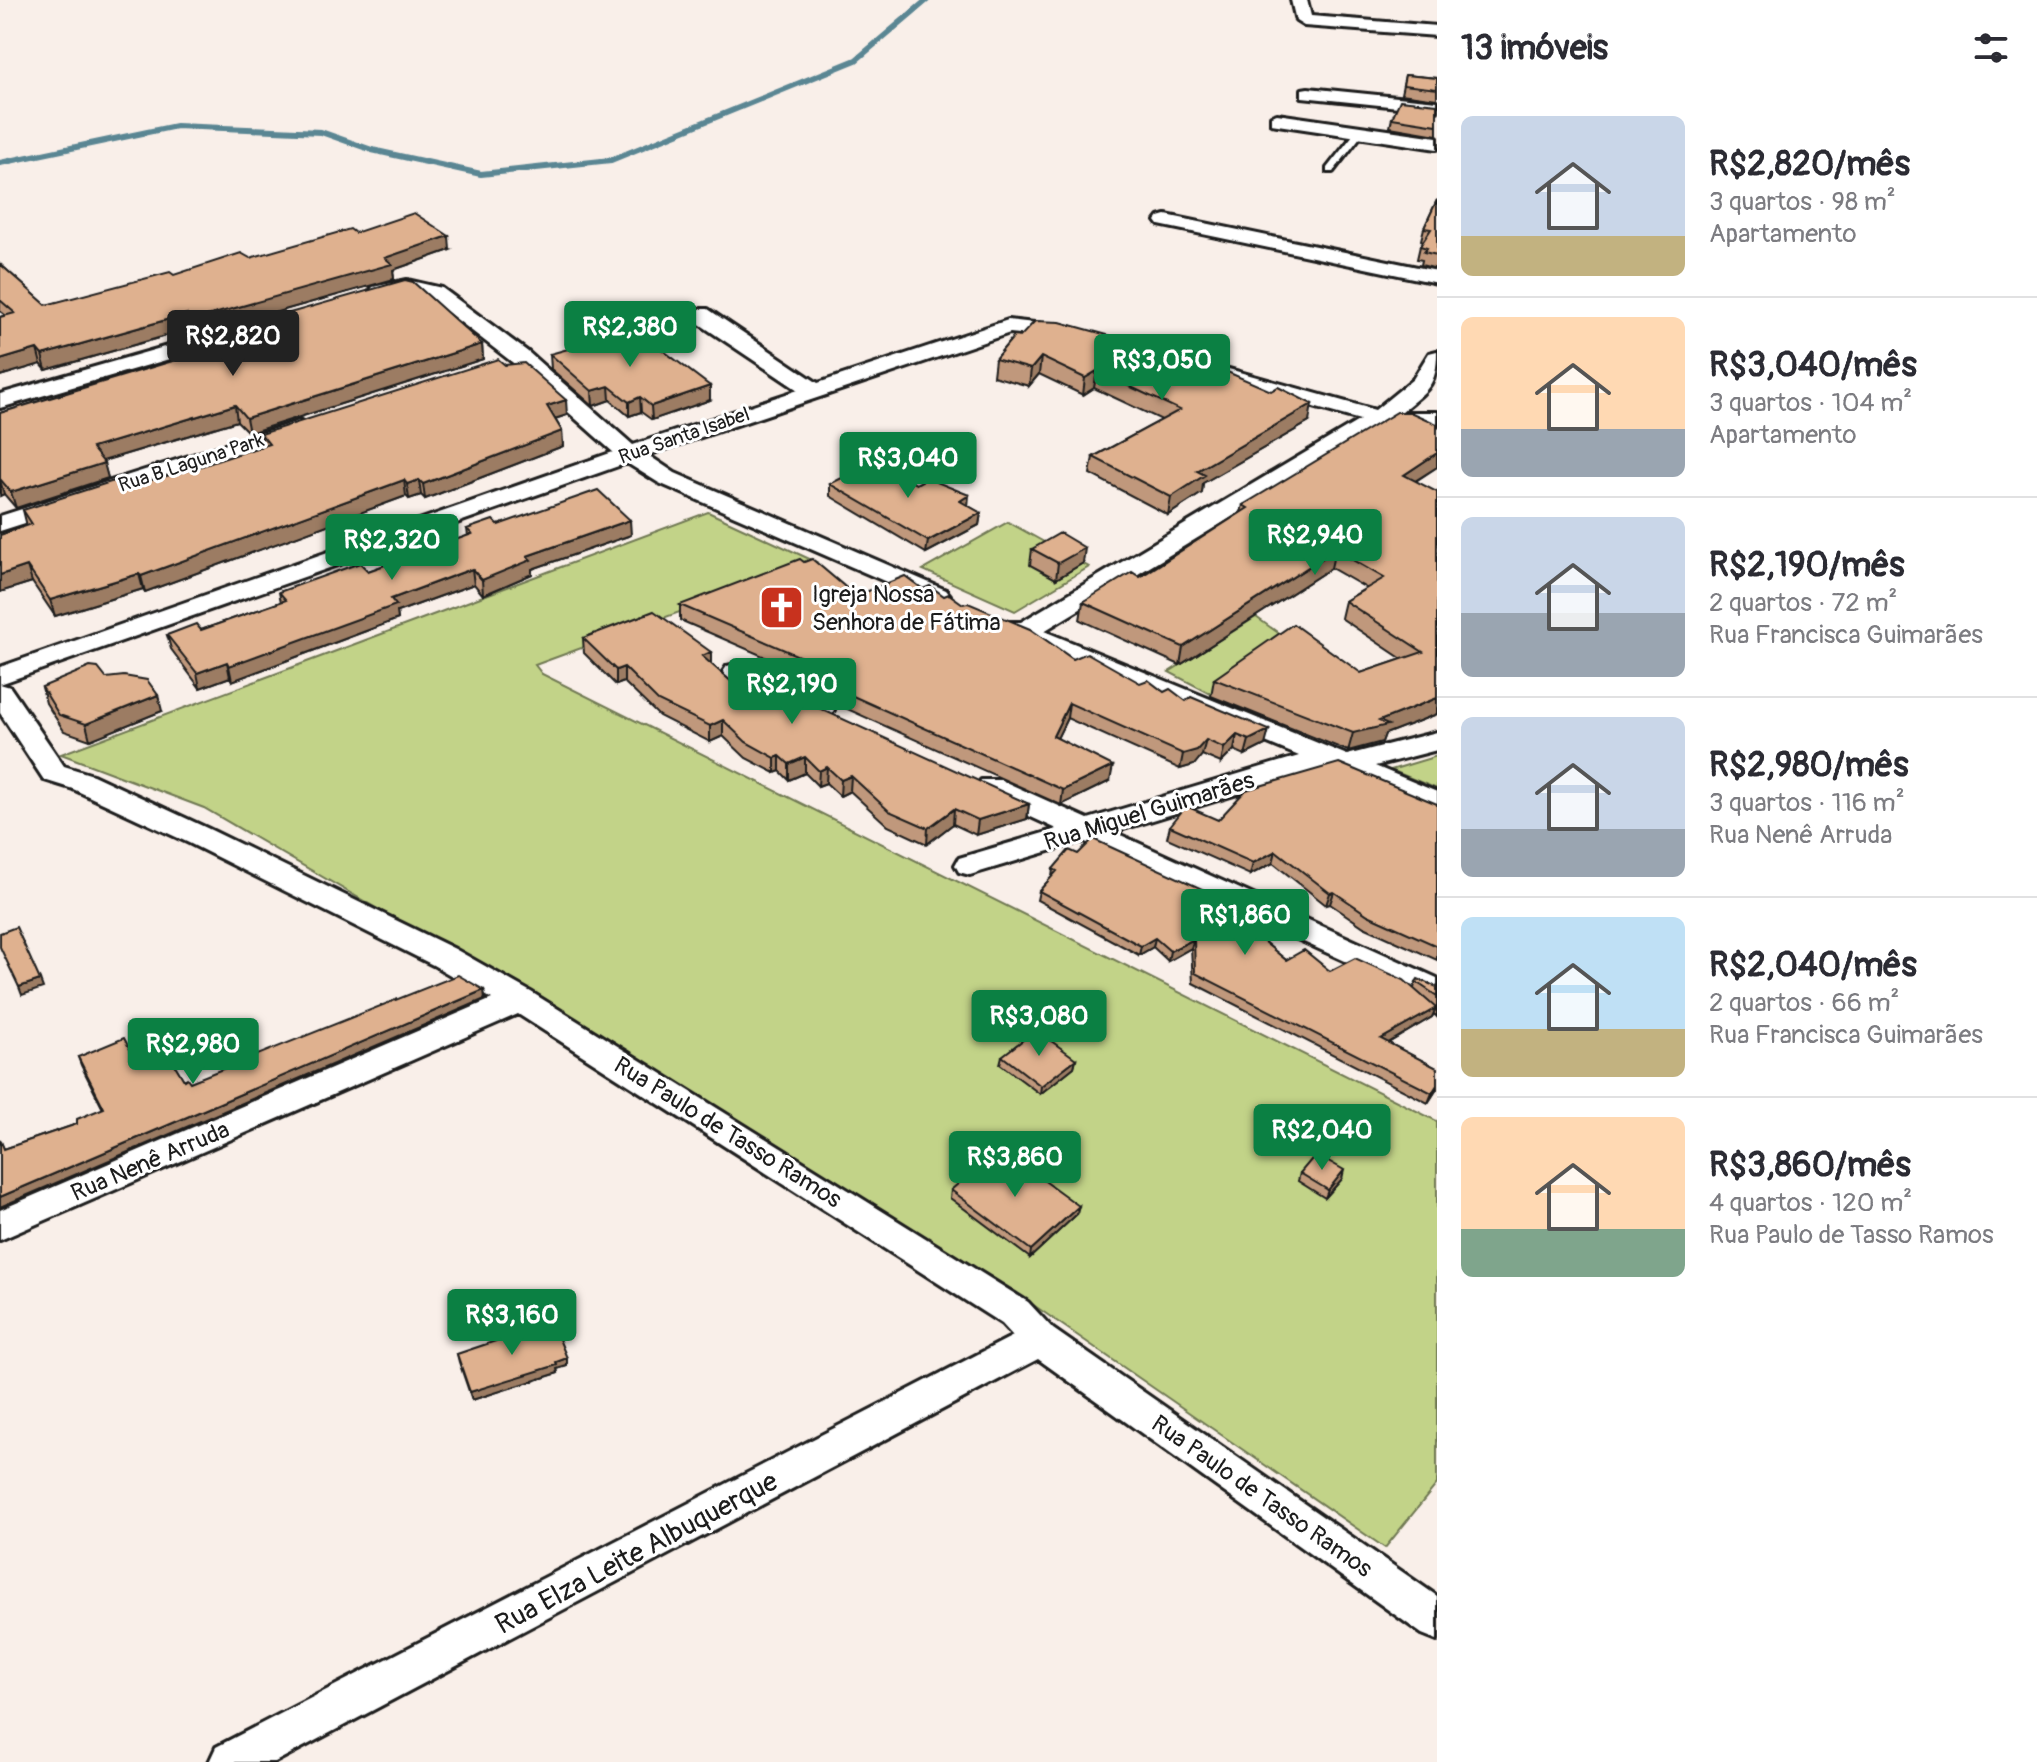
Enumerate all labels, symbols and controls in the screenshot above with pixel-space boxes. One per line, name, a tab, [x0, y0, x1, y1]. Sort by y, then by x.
icon: filters	[1969, 26, 2013, 70]
text: 13 imóveis	[1461, 27, 1608, 70]
text: R$2,820/mês	[1709, 143, 1910, 186]
icon: home	[1525, 148, 1621, 244]
text: 3 quartos · 98 m²	[1709, 186, 1896, 218]
text: Apartamento	[1709, 218, 1856, 250]
pin: R$2,380	[556, 301, 704, 369]
pin: R$2,820	[159, 310, 307, 378]
text: R$2,380	[582, 311, 678, 343]
text: R$2,820	[185, 320, 281, 352]
pin: R$3,050	[1088, 334, 1236, 402]
text: R$3,050	[1112, 344, 1212, 376]
text: R$3,040/mês	[1709, 344, 1917, 387]
icon: home	[1525, 349, 1621, 445]
text: 3 quartos · 104 m²	[1709, 387, 1912, 419]
street label: Rua Santa Isabel	[615, 401, 753, 470]
text: Apartamento	[1709, 419, 1856, 451]
street label: Rua B Laguna Park	[115, 427, 268, 498]
pin: R$3,040	[834, 432, 982, 500]
text: R$3,040	[858, 442, 958, 474]
pin: R$2,940	[1241, 509, 1389, 577]
pin: R$2,320	[318, 514, 466, 582]
text: R$2,940	[1267, 519, 1363, 551]
text: R$2,320	[343, 524, 441, 556]
text: R$2,190/mês	[1709, 544, 1905, 587]
icon: home	[1525, 549, 1621, 645]
place label: Igreja Nossa Senhora de Fátima	[812, 580, 1001, 637]
church icon: Igreja Nossa Senhora de Fátima	[757, 584, 805, 632]
text: 2 quartos · 72 m²	[1709, 587, 1897, 619]
text: Rua Francisca Guimarães	[1709, 619, 1983, 651]
pin: R$2,190	[718, 658, 866, 726]
text: R$2,190	[746, 668, 838, 700]
text: R$2,980/mês	[1709, 744, 1908, 787]
icon: home	[1525, 749, 1621, 845]
street label: Rua Miguel Guimarães	[1040, 766, 1258, 857]
text: 3 quartos · 116 m²	[1709, 787, 1905, 819]
text: Rua Nenê Arruda	[1709, 819, 1892, 851]
pin: R$1,860	[1171, 889, 1319, 957]
text: R$1,860	[1199, 899, 1291, 931]
text: R$2,040/mês	[1709, 944, 1917, 987]
icon: home	[1525, 949, 1621, 1045]
text: 2 quartos · 66 m²	[1709, 987, 1899, 1019]
pin: R$3,080	[965, 990, 1113, 1058]
text: R$3,080	[990, 1000, 1088, 1032]
pin: R$2,980	[119, 1018, 267, 1086]
text: Rua Francisca Guimarães	[1709, 1019, 1983, 1051]
text: R$2,980	[146, 1028, 240, 1060]
street label: Rua Paulo de Tasso Ramos	[609, 1050, 847, 1214]
pin: R$2,040	[1248, 1104, 1396, 1172]
text: R$2,040	[1272, 1114, 1372, 1146]
street label: Rua Nenê Arruda	[67, 1115, 234, 1208]
pin: R$3,860	[941, 1131, 1089, 1199]
text: R$3,860	[967, 1141, 1063, 1173]
text: R$3,860/mês	[1709, 1144, 1911, 1187]
icon: home	[1525, 1149, 1621, 1245]
text: 4 quartos · 120 m²	[1709, 1187, 1912, 1219]
text: Rua Paulo de Tasso Ramos	[1709, 1219, 1994, 1251]
pin: R$3,160	[438, 1289, 586, 1357]
text: R$3,160	[465, 1299, 559, 1331]
street label: Rua Paulo de Tasso Ramos	[1146, 1409, 1378, 1584]
street label: Rua Elza Leite Albuquerque	[490, 1464, 784, 1643]

